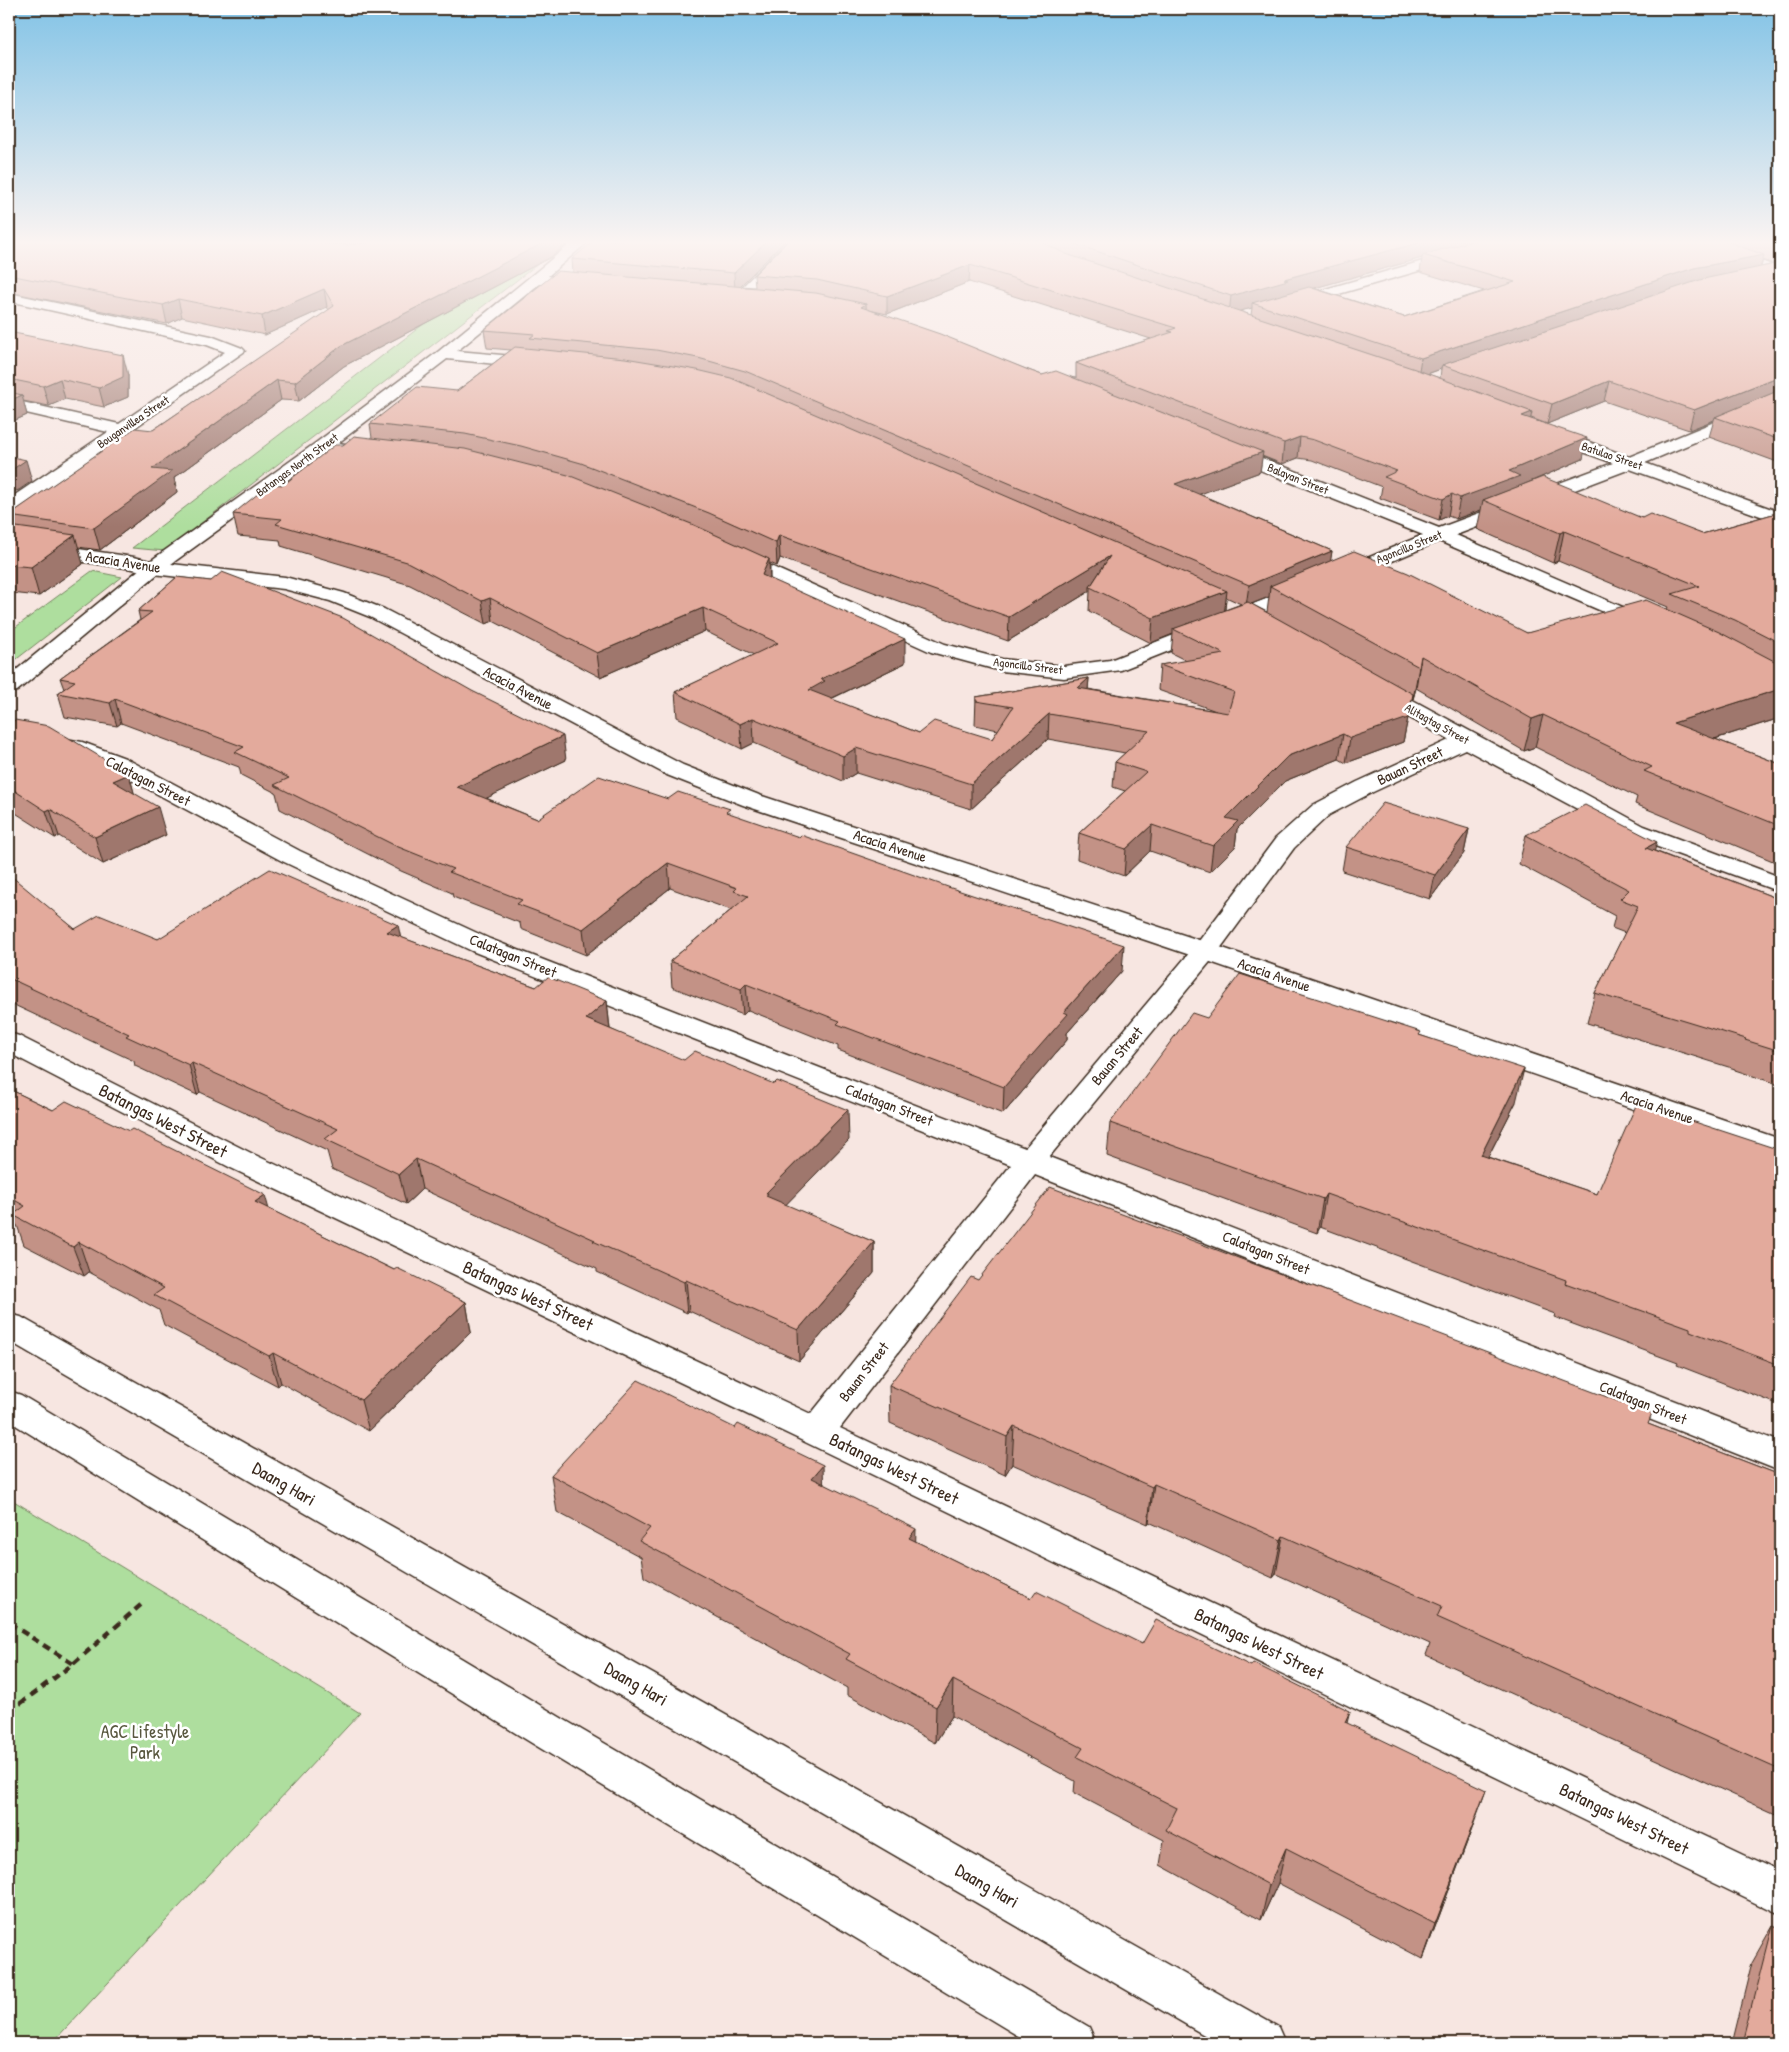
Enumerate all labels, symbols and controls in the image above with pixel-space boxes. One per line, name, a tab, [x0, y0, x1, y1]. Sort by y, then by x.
street label: Bouganvillea Street	[93, 391, 173, 452]
street label: Batangas North Street	[252, 428, 342, 500]
street label: Batulao Street	[1580, 437, 1646, 474]
street label: Balayan Street	[1265, 459, 1332, 499]
street label: Agoncillo Street	[1373, 525, 1445, 567]
street label: Acacia Avenue	[84, 545, 162, 578]
street label: Agoncillo Street	[993, 653, 1064, 678]
street label: Acacia Avenue	[480, 661, 557, 715]
street label: Alitagtag Street	[1402, 699, 1473, 749]
street label: Bauan Street	[1373, 741, 1447, 790]
street label: Calatagan Street	[102, 750, 195, 811]
street label: Acacia Avenue	[851, 824, 929, 867]
street label: Calatagan Street	[466, 928, 561, 983]
street label: Acacia Avenue	[1235, 952, 1313, 997]
street label: Bauan Street	[1086, 1021, 1148, 1089]
street label: Batangas West Street	[95, 1077, 232, 1164]
street label: Calatagan Street	[842, 1078, 937, 1131]
street label: Acacia Avenue	[1618, 1084, 1696, 1129]
street label: Calatagan Street	[1219, 1225, 1314, 1280]
street label: Batangas West Street	[459, 1254, 598, 1337]
street label: Bauan Street	[834, 1337, 894, 1406]
street label: Calatagan Street	[1596, 1375, 1691, 1430]
street label: Batangas West Street	[825, 1426, 964, 1511]
street label: Daang Hari	[248, 1455, 321, 1512]
street label: Batangas West Street	[1190, 1601, 1329, 1686]
street label: Daang Hari	[600, 1655, 673, 1712]
park label: AGC Lifestyle Park	[101, 1719, 189, 1765]
street label: Batangas West Street	[1555, 1776, 1694, 1861]
street label: Daang Hari	[951, 1857, 1024, 1914]

